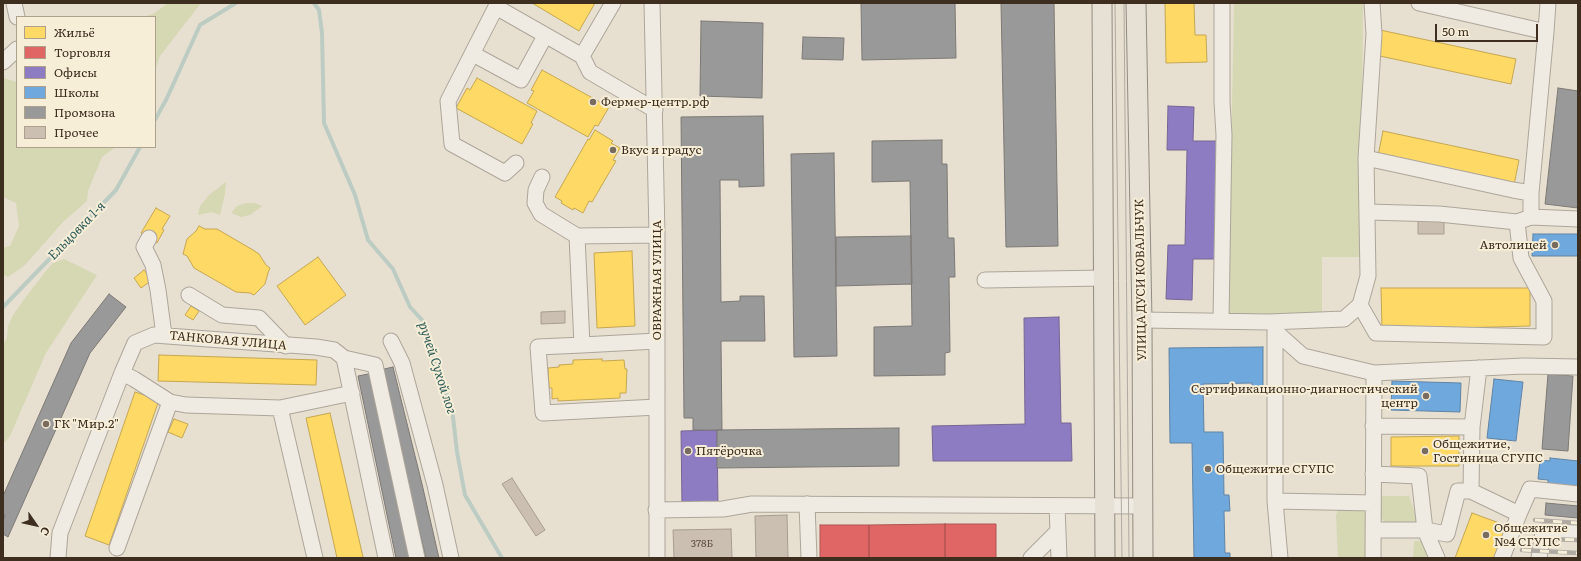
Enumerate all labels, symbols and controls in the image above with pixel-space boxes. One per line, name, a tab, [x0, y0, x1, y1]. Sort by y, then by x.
legend	[16, 16, 156, 148]
scale bar	[1437, 16, 1540, 42]
text: 50 m	[1442, 22, 1469, 40]
text: Жильё	[54, 23, 95, 41]
text: Торговля	[54, 43, 111, 61]
text: Офисы	[54, 63, 97, 81]
text: Школы	[54, 83, 99, 101]
place label: Фермер-центр.рф	[601, 95, 709, 109]
marker: Фермер-центр.рф	[588, 97, 598, 107]
text: Промзона	[54, 103, 115, 121]
text: Прочее	[54, 123, 98, 141]
place label: Вкус и градус	[621, 143, 701, 157]
marker: Вкус и градус	[608, 145, 618, 155]
water label: Ельцовка 1-я	[45, 199, 109, 263]
street label: УЛИЦА ДУСИ КОВАЛЬЧУК	[1132, 199, 1150, 361]
street label: ОВРАЖНАЯ УЛИЦА	[650, 220, 664, 340]
place label: Автолицей	[1480, 238, 1547, 252]
marker: Автолицей	[1550, 240, 1560, 250]
water label: ручей Сухой лог	[415, 320, 459, 416]
street label: ТАНКОВАЯ УЛИЦА	[169, 329, 287, 353]
place label: Сертификационно-диагностический центр	[1191, 382, 1418, 410]
marker: Сертификационно-диагностический центр	[1421, 391, 1431, 401]
place label: ГК "Мир.2"	[54, 417, 119, 431]
marker: ГК "Мир.2"	[41, 419, 51, 429]
place label: Общежитие, Гостиница СГУПС	[1433, 437, 1543, 465]
place label: Пятёрочка	[696, 444, 762, 458]
marker: Пятёрочка	[683, 446, 693, 456]
marker: Общежитие, Гостиница СГУПС	[1420, 446, 1430, 456]
place label: Общежитие СГУПС	[1216, 462, 1334, 476]
marker: Общежитие СГУПС	[1203, 464, 1213, 474]
north arrow	[16, 505, 56, 545]
place label: Общежитие №4 СГУПС	[1494, 521, 1568, 549]
text: С	[37, 524, 55, 539]
marker: Общежитие №4 СГУПС	[1481, 530, 1491, 540]
house number: 378Б	[691, 538, 713, 550]

